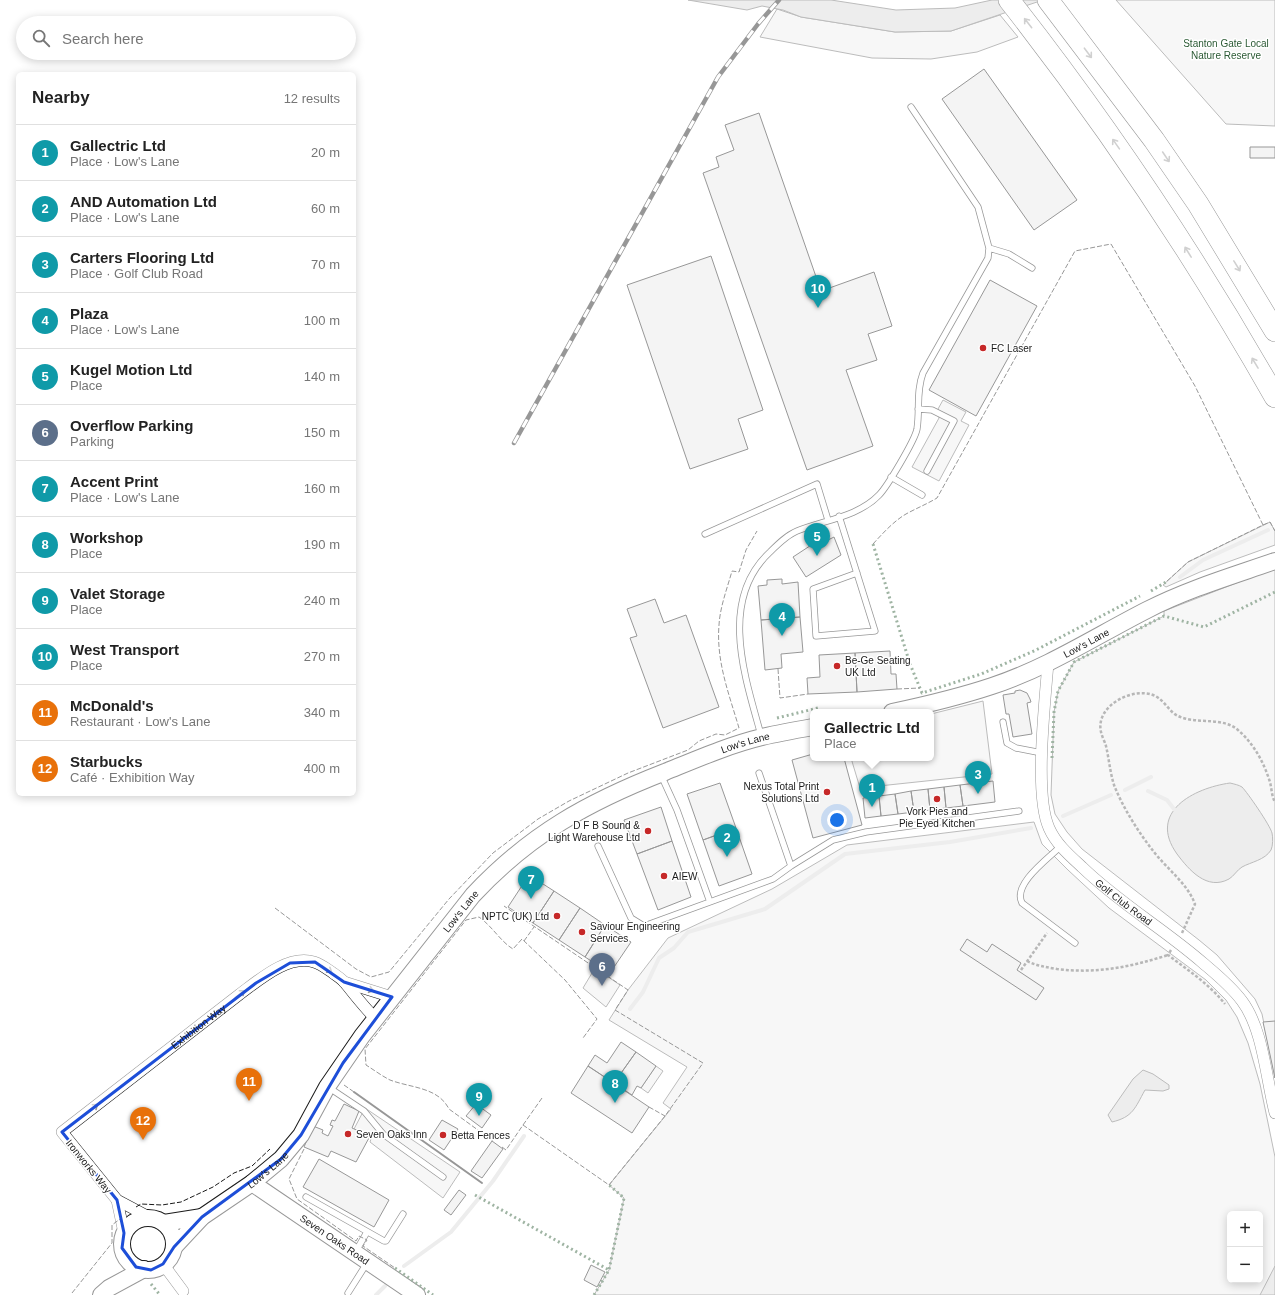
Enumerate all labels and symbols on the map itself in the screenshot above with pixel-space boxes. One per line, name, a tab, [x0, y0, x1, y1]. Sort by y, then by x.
one-way arrow	[1023, 18, 1032, 29]
park label: Stanton Gate Local Nature Reserve	[1183, 38, 1269, 61]
one-way arrow	[1084, 47, 1093, 58]
one-way arrow	[1112, 138, 1120, 149]
one-way arrow	[1162, 152, 1170, 163]
one-way arrow	[1184, 247, 1192, 258]
one-way arrow	[1233, 260, 1241, 272]
pin: 10	[805, 275, 831, 308]
marker: FC Laser	[978, 343, 988, 353]
place label: FC Laser	[991, 343, 1033, 354]
one-way arrow	[1251, 357, 1259, 369]
pin: 5	[804, 523, 830, 556]
pin: 4	[769, 603, 795, 636]
street label: Low's Lane	[1062, 626, 1111, 660]
place label: Be-Ge Seating UK Ltd	[845, 655, 911, 678]
marker: Be-Ge Seating UK Ltd	[832, 661, 842, 671]
street label: Low's Lane	[719, 730, 771, 755]
pin: 3	[965, 761, 991, 794]
pin: 1	[859, 774, 885, 807]
place label: Nexus Total Print Solutions Ltd	[744, 781, 819, 804]
marker: Nexus Total Print Solutions Ltd	[822, 787, 832, 797]
marker: Vork Pies and Pie Eyed Kitchen	[932, 794, 942, 804]
place label: Vork Pies and Pie Eyed Kitchen	[899, 806, 975, 829]
your location	[827, 810, 847, 830]
place label: D F B Sound & Light Warehouse Ltd	[548, 820, 640, 843]
pin: 2	[714, 824, 740, 857]
marker: D F B Sound & Light Warehouse Ltd	[643, 826, 653, 836]
pin: 7	[518, 866, 544, 899]
marker: AIEW	[659, 871, 669, 881]
place label: AIEW	[672, 871, 698, 882]
street label: Golf Club Road	[1093, 877, 1154, 927]
street label: Low's Lane	[441, 888, 481, 934]
place label: NPTC (UK) Ltd	[482, 911, 549, 922]
marker: NPTC (UK) Ltd	[552, 911, 562, 921]
place label: Saviour Engineering Services	[590, 921, 680, 944]
marker: Saviour Engineering Services	[577, 927, 587, 937]
pin: 6	[589, 953, 615, 986]
one-way arrow	[321, 965, 332, 973]
one-way arrow	[362, 986, 375, 993]
one-way arrow	[234, 990, 245, 999]
street label: Exhibition Way	[169, 1002, 228, 1051]
pin: 11	[236, 1068, 262, 1101]
pin: 8	[602, 1070, 628, 1103]
pin: 9	[466, 1083, 492, 1116]
one-way arrow	[87, 1104, 98, 1112]
pin: 12	[130, 1107, 156, 1140]
marker: Seven Oaks Inn	[343, 1129, 353, 1139]
place label: Seven Oaks Inn	[356, 1129, 427, 1140]
marker: Betta Fences	[438, 1130, 448, 1140]
place label: Betta Fences	[451, 1130, 510, 1141]
street label: Ironworks Way	[64, 1137, 114, 1195]
street label: Low's Lane	[245, 1149, 291, 1191]
street label: Seven Oaks Road	[298, 1212, 371, 1267]

